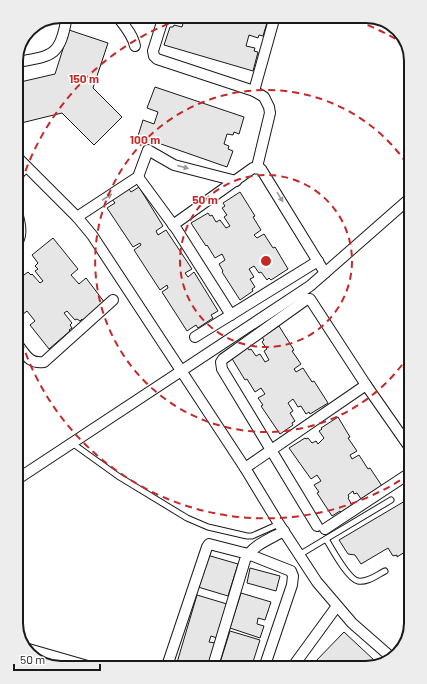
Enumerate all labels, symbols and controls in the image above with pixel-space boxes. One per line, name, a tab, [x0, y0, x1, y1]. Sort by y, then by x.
text: 150 m	[69, 71, 99, 85]
text: 100 m	[130, 132, 160, 146]
one-way arrow	[177, 164, 189, 170]
one-way arrow	[276, 191, 283, 203]
text: 50 m	[192, 192, 218, 206]
one-way arrow	[102, 193, 113, 200]
centre of rings	[259, 254, 273, 268]
scale bar	[14, 646, 100, 672]
text: 50 m	[20, 652, 45, 666]

